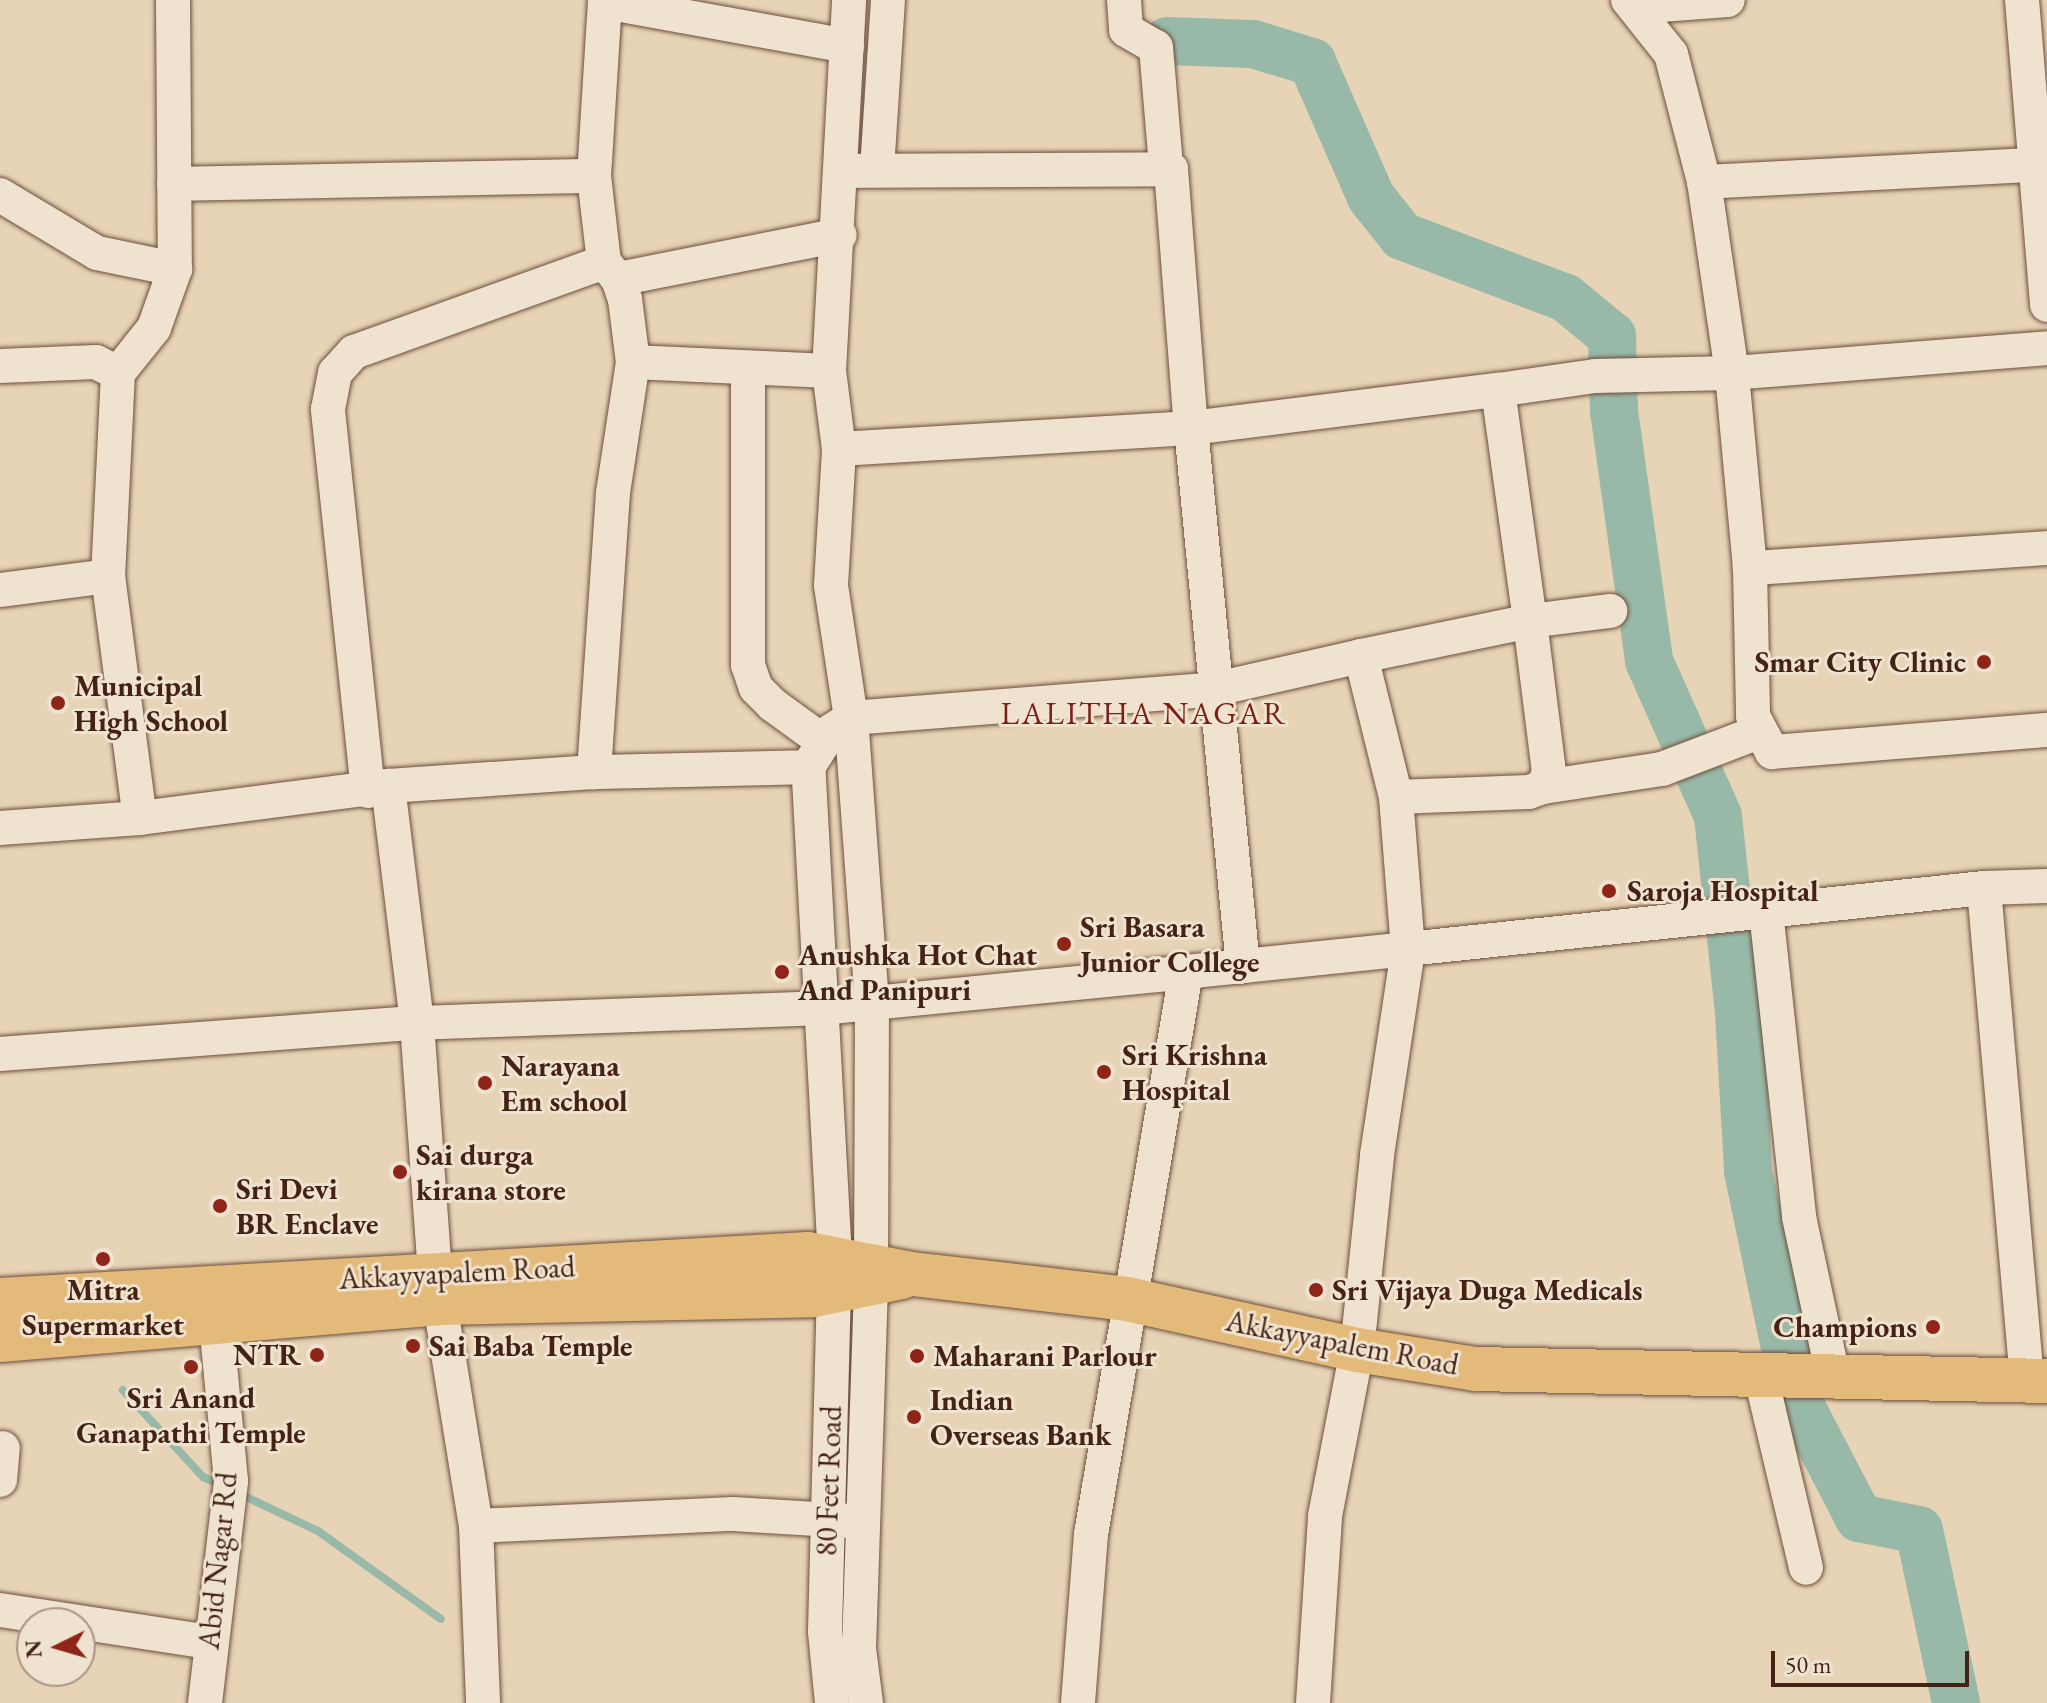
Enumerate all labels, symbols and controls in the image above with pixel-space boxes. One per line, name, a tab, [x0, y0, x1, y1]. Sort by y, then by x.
place label: Smar City Clinic	[1755, 644, 1966, 680]
marker: Smar City Clinic	[1973, 651, 1995, 673]
place label: Municipal High School	[74, 668, 228, 738]
marker: Municipal High School	[49, 694, 67, 712]
district label: LALITHA NAGAR	[1000, 694, 1288, 732]
place label: Saroja Hospital	[1627, 873, 1819, 909]
marker: Saroja Hospital	[1598, 880, 1620, 902]
place label: Sri Basara Junior College	[1080, 909, 1260, 980]
marker: Sri Basara Junior College	[1055, 935, 1073, 953]
place label: Anushka Hot Chat And Panipuri	[798, 937, 1037, 1008]
marker: Anushka Hot Chat And Panipuri	[773, 963, 791, 981]
place label: Sri Krishna Hospital	[1122, 1037, 1267, 1108]
place label: Narayana Em school	[501, 1048, 628, 1118]
marker: Sri Krishna Hospital	[1093, 1061, 1115, 1083]
marker: Narayana Em school	[476, 1074, 494, 1092]
place label: Sai durga kirana store	[416, 1137, 566, 1208]
marker: Sai durga kirana store	[391, 1163, 409, 1181]
place label: Sri Devi BR Enclave	[236, 1171, 378, 1242]
marker: Sri Devi BR Enclave	[211, 1197, 229, 1215]
street label: Akkayyapalem Road	[338, 1249, 576, 1297]
marker: Mitra Supermarket	[94, 1250, 112, 1268]
place label: Mitra Supermarket	[22, 1272, 184, 1342]
place label: Sri Vijaya Duga Medicals	[1332, 1272, 1643, 1308]
marker: Sri Vijaya Duga Medicals	[1307, 1281, 1325, 1299]
street label: Akkayyapalem Road	[1223, 1303, 1461, 1383]
place label: Champions	[1773, 1309, 1917, 1345]
marker: Champions	[1924, 1318, 1942, 1336]
place label: Sai Baba Temple	[429, 1328, 633, 1364]
place label: NTR	[233, 1337, 301, 1373]
marker: Sai Baba Temple	[404, 1337, 422, 1355]
place label: Maharani Parlour	[933, 1338, 1157, 1374]
marker: NTR	[308, 1346, 326, 1364]
marker: Maharani Parlour	[908, 1347, 926, 1365]
marker: Sri Anand Ganapathi Temple	[182, 1358, 200, 1376]
place label: Sri Anand Ganapathi Temple	[76, 1380, 306, 1450]
place label: Indian Overseas Bank	[930, 1382, 1111, 1452]
street label: 80 Feet Road	[808, 1405, 850, 1557]
marker: Indian Overseas Bank	[905, 1408, 923, 1426]
street label: Abid Nagar Rd	[191, 1471, 245, 1651]
north arrow	[16, 1607, 96, 1687]
scale bar	[1775, 1635, 1973, 1685]
text: N	[18, 1639, 49, 1659]
text: 50 m	[1785, 1649, 1832, 1680]

